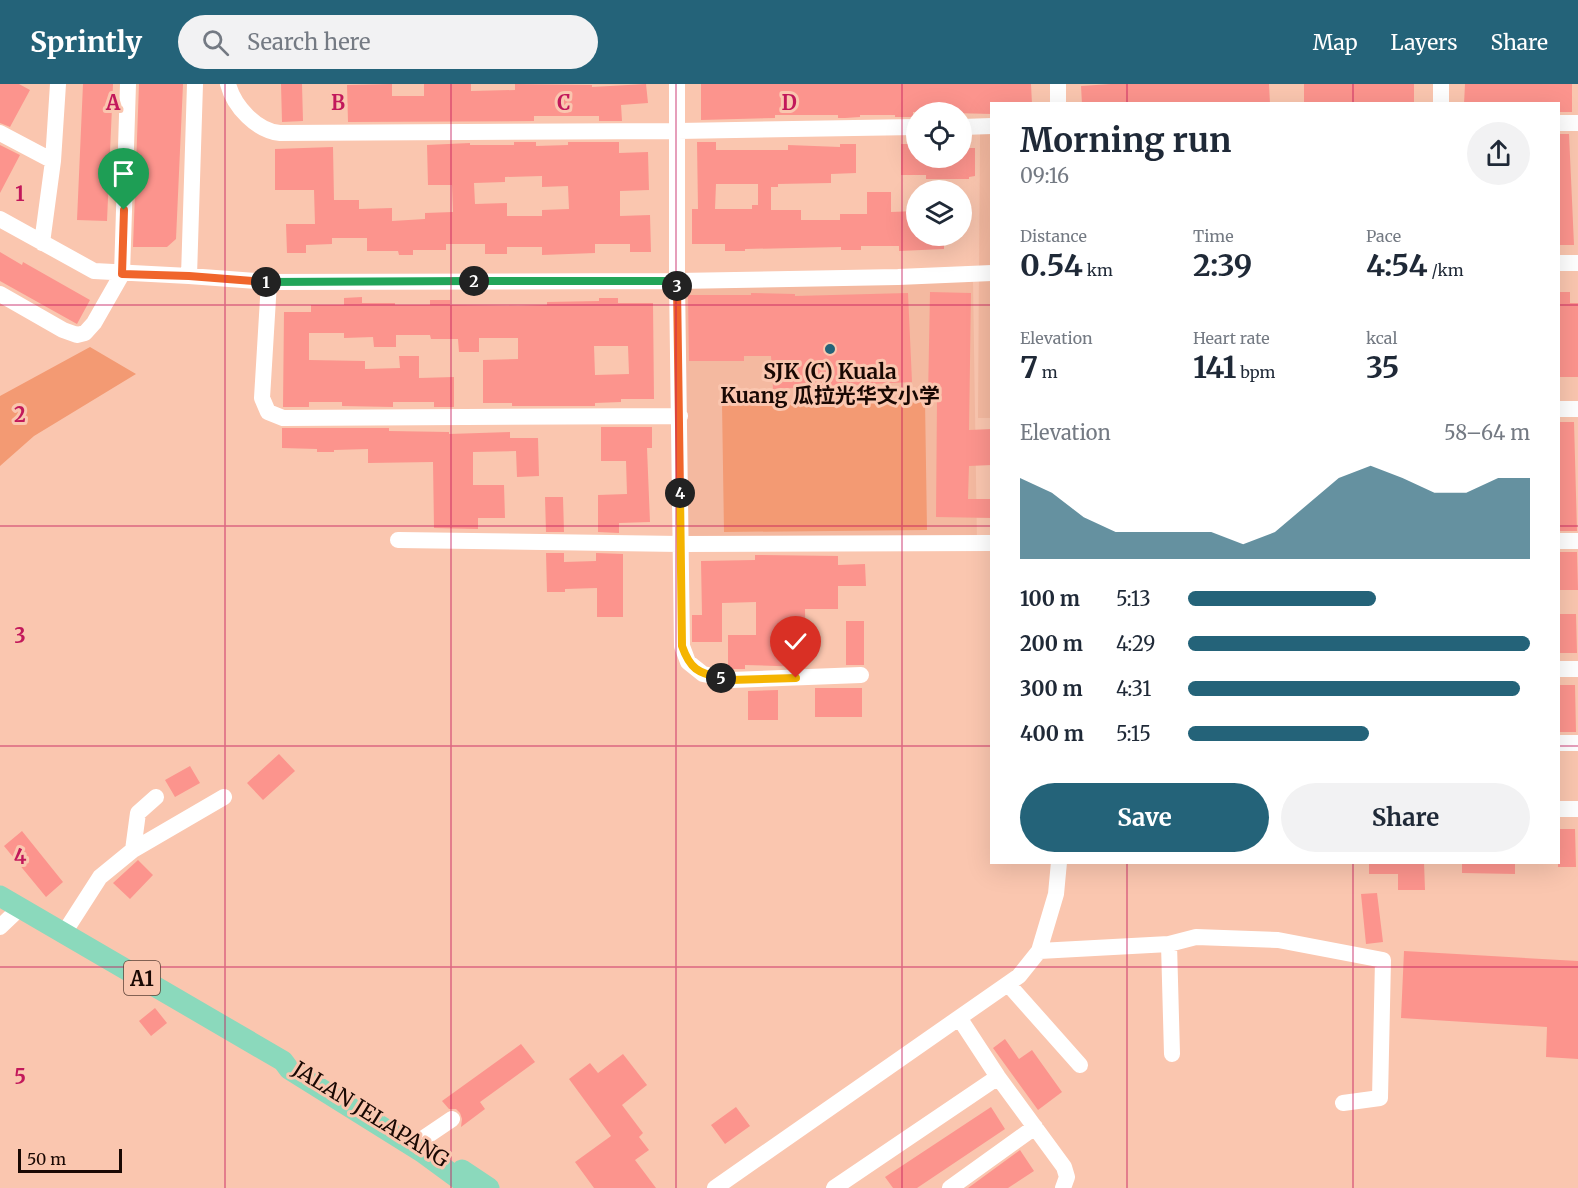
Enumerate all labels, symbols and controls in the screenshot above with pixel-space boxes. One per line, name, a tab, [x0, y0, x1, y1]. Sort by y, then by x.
search box	[178, 15, 598, 69]
text: Sprintly	[30, 24, 142, 60]
icon: search	[199, 26, 232, 59]
text: Search here	[247, 28, 370, 56]
text: Map	[1313, 29, 1358, 56]
text: Layers	[1391, 29, 1458, 56]
text: Share	[1491, 29, 1548, 56]
text: A	[105, 90, 121, 115]
text: B	[331, 90, 345, 115]
text: C	[557, 90, 571, 115]
text: D	[781, 90, 797, 115]
map controls	[906, 102, 972, 246]
button: locate	[906, 102, 972, 168]
text: Morning run	[1020, 120, 1231, 161]
button: share	[1467, 122, 1530, 185]
pin	[98, 148, 149, 210]
icon: arrive	[107, 157, 140, 190]
text: 09:16	[1020, 163, 1069, 188]
button: layers	[906, 180, 972, 246]
text: 1	[15, 181, 25, 206]
text: Distance	[1020, 226, 1087, 246]
text: Time	[1193, 226, 1234, 246]
text: Pace	[1366, 226, 1401, 246]
text: 0.54	[1020, 246, 1083, 284]
text: 2:39	[1193, 246, 1252, 284]
text: 4:54	[1366, 246, 1428, 284]
text: km	[1083, 260, 1113, 280]
text: /km	[1428, 260, 1464, 280]
pin: 2	[459, 266, 489, 296]
pin: 1	[251, 267, 281, 297]
text: 2	[469, 271, 479, 291]
pin: 3	[662, 271, 692, 301]
text: 1	[262, 272, 270, 292]
text: 3	[672, 276, 682, 296]
text: Elevation	[1020, 328, 1093, 348]
text: Heart rate	[1193, 328, 1270, 348]
text: kcal	[1366, 328, 1397, 348]
marker: SJK (C) Kuala Kuang 瓜拉光华文小学	[823, 342, 837, 356]
text: 7	[1020, 348, 1038, 386]
text: 141	[1193, 348, 1236, 386]
text: 35	[1366, 348, 1399, 386]
place label: SJK (C) Kuala Kuang 瓜拉光华文小学	[720, 358, 940, 409]
text: m	[1038, 362, 1058, 382]
text: bpm	[1236, 362, 1276, 382]
text: 2	[14, 402, 26, 427]
text: Elevation	[1020, 420, 1111, 445]
text: 58–64 m	[1444, 420, 1530, 445]
pin: 4	[665, 478, 695, 508]
text: 4	[675, 483, 685, 503]
text: 100 m	[1020, 586, 1080, 611]
text: 5:13	[1116, 586, 1151, 611]
pin	[770, 616, 821, 678]
text: 3	[14, 623, 26, 648]
icon: check	[779, 625, 812, 658]
text: 200 m	[1020, 631, 1083, 656]
text: 4:29	[1116, 631, 1155, 656]
pin: 5	[706, 663, 736, 693]
text: 5	[716, 668, 726, 688]
text: 300 m	[1020, 676, 1083, 701]
text: 4:31	[1116, 676, 1151, 701]
text: 400 m	[1020, 721, 1084, 746]
text: 5:15	[1116, 721, 1151, 746]
button: Save	[1020, 783, 1269, 852]
button: Share	[1281, 783, 1530, 852]
text: 4	[14, 844, 27, 869]
road number: A1	[124, 961, 160, 995]
street label: JALAN JELAPANG	[287, 1055, 454, 1173]
text: 5	[14, 1064, 26, 1089]
scale bar	[18, 1146, 122, 1174]
text: 50 m	[27, 1149, 66, 1169]

